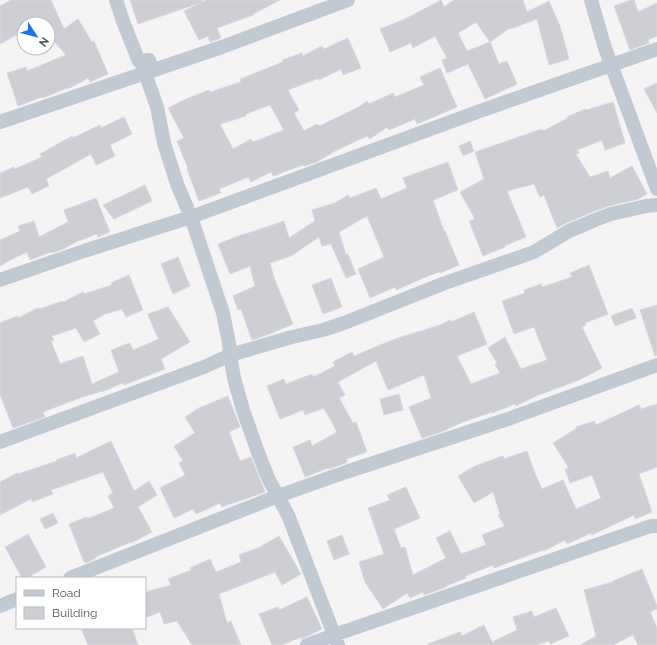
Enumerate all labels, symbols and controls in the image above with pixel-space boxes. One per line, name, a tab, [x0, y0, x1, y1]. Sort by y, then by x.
north arrow	[16, 16, 56, 56]
text: N	[36, 34, 51, 49]
legend	[16, 577, 146, 629]
text: Road	[52, 586, 81, 600]
text: Building	[52, 606, 98, 620]

